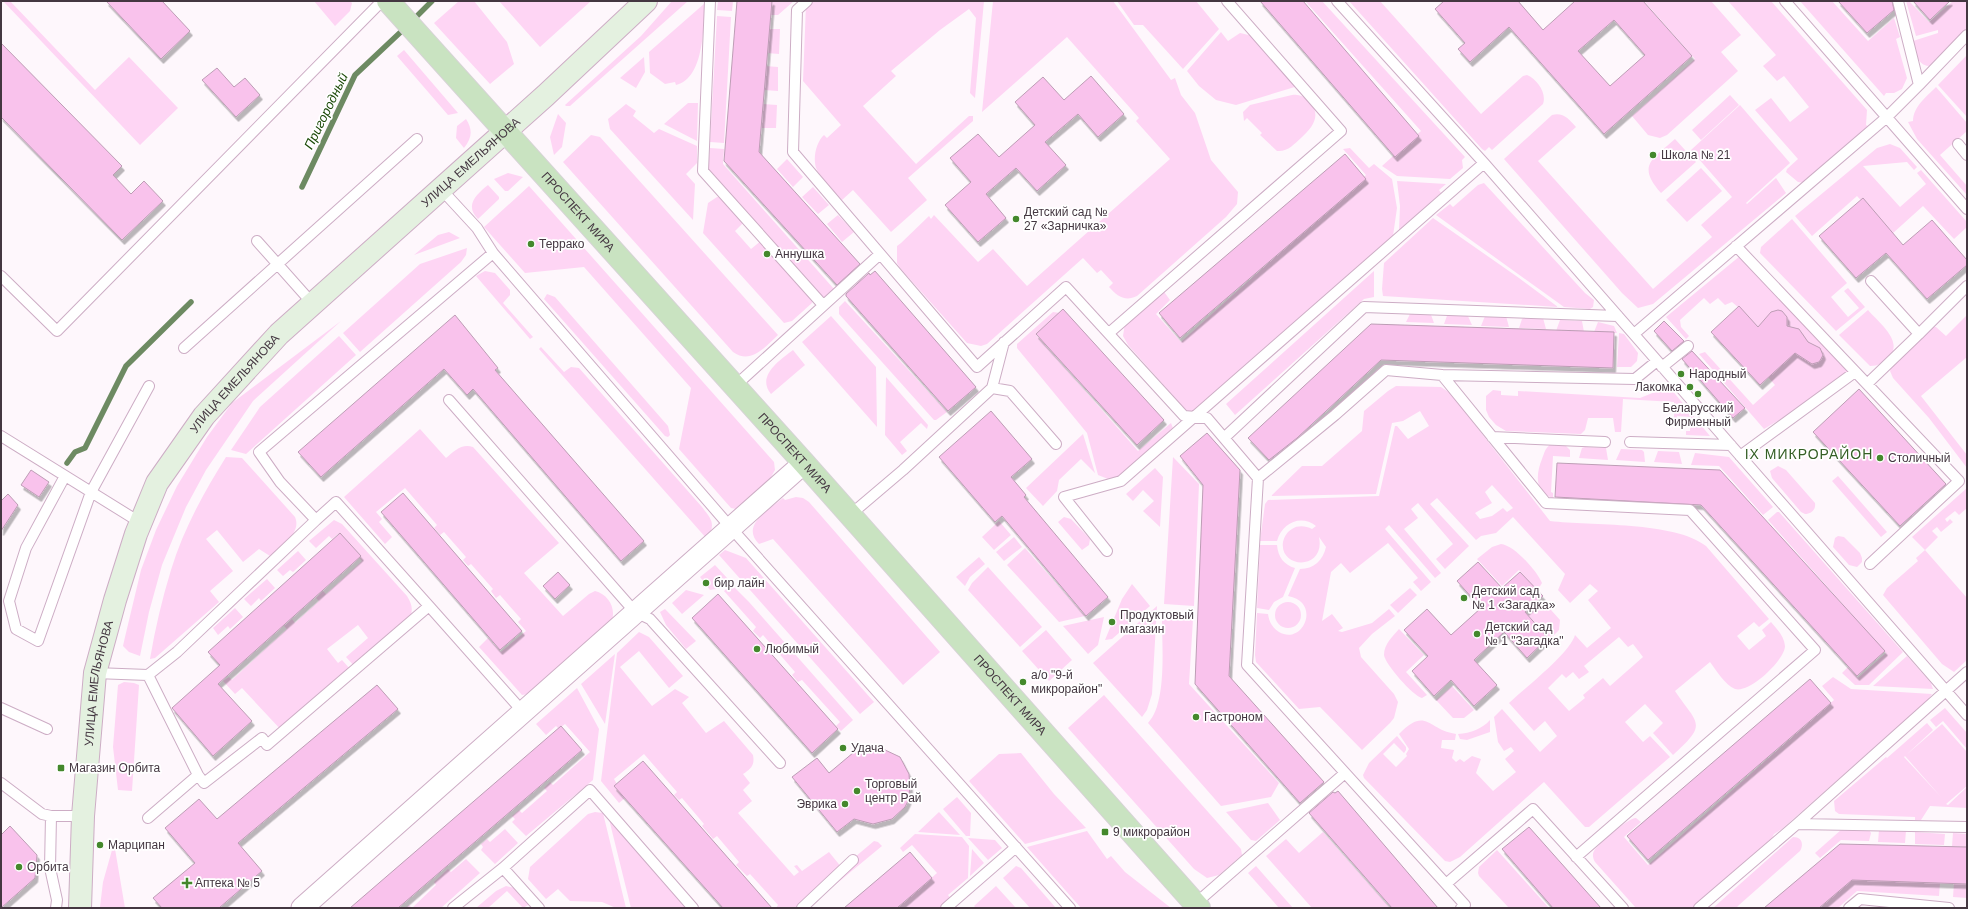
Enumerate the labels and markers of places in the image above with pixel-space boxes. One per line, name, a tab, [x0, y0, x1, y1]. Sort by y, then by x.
place label: Школа № 21	[1661, 148, 1731, 162]
marker: Школа № 21	[1648, 150, 1658, 160]
place label: Детский сад № 27 «Зарничка»	[1024, 205, 1108, 233]
marker: Детский сад № 27 «Зарничка»	[1011, 214, 1021, 224]
place label: Террако	[539, 237, 585, 251]
marker: Террако	[526, 239, 536, 249]
place label: Аннушка	[775, 247, 824, 261]
marker: Аннушка	[762, 249, 772, 259]
place label: Народный	[1689, 367, 1746, 381]
marker: Народный	[1676, 369, 1686, 379]
place label: Лакомка	[1635, 380, 1682, 394]
marker: Лакомка	[1685, 382, 1695, 392]
marker: Беларусский Фирменный	[1693, 389, 1703, 399]
place label: Беларусский Фирменный	[1663, 401, 1733, 429]
place label: Столичный	[1888, 451, 1950, 465]
marker: Столичный	[1875, 453, 1885, 463]
place label: бир лайн	[714, 576, 765, 590]
marker: бир лайн	[701, 578, 711, 588]
place label: Детский сад № 1 «Загадка»	[1472, 584, 1556, 612]
marker: Детский сад № 1 «Загадка»	[1459, 593, 1469, 603]
place label: Продуктовый магазин	[1120, 608, 1194, 636]
marker: Продуктовый магазин	[1107, 617, 1117, 627]
place label: Детский сад № 1 "Загадка"	[1485, 620, 1564, 648]
marker: Детский сад № 1 "Загадка"	[1472, 629, 1482, 639]
place label: Любимый	[765, 642, 819, 656]
marker: Любимый	[752, 644, 762, 654]
place label: а/о "9-й микрорайон"	[1031, 668, 1102, 696]
marker: а/о "9-й микрорайон"	[1018, 677, 1028, 687]
place label: Гастроном	[1204, 710, 1263, 724]
marker: Гастроном	[1191, 712, 1201, 722]
place label: Удача	[851, 741, 884, 755]
marker: Удача	[838, 743, 848, 753]
place label: Магазин Орбита	[69, 761, 161, 775]
marker: Магазин Орбита	[56, 763, 66, 773]
place label: Торговый центр Рай	[865, 777, 922, 805]
marker: Торговый центр Рай	[852, 786, 862, 796]
place label: Эврика	[796, 797, 837, 811]
marker: Эврика	[840, 799, 850, 809]
place label: 9 микрорайон	[1113, 825, 1190, 839]
marker: 9 микрорайон	[1100, 827, 1110, 837]
place label: Марципан	[108, 838, 165, 852]
marker: Марципан	[95, 840, 105, 850]
place label: Орбита	[27, 860, 69, 874]
marker: Орбита	[14, 862, 24, 872]
place label: Аптека № 5	[195, 876, 260, 890]
marker: Аптека № 5	[182, 878, 192, 888]

